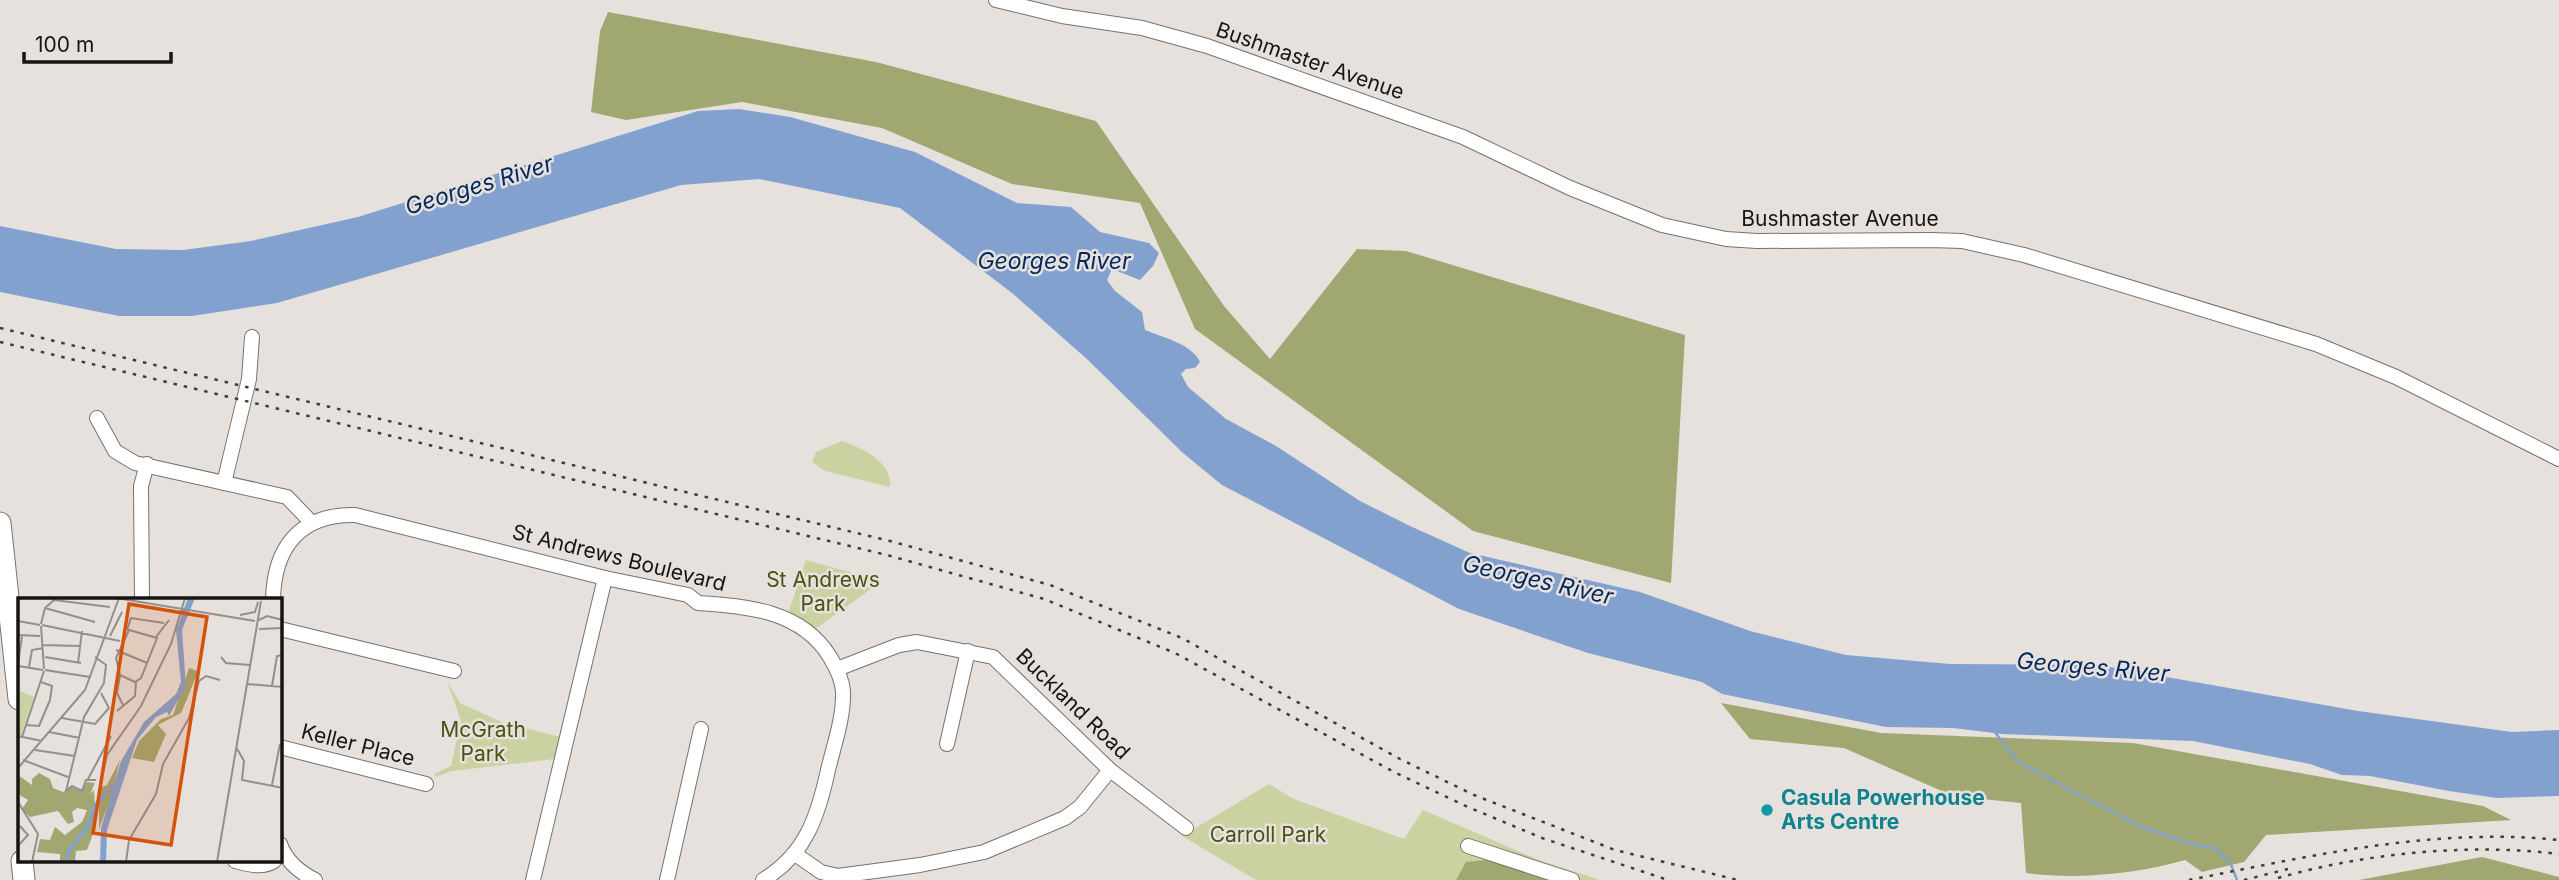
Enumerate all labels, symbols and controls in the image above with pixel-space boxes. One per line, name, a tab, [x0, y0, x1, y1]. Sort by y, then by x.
street label: Bushmaster Avenue	[1213, 17, 1408, 104]
scale bar	[24, 21, 172, 65]
text: 100 m	[35, 32, 94, 57]
water label: Georges River	[402, 149, 558, 221]
street label: Bushmaster Avenue	[1741, 206, 1939, 231]
water label: Georges River	[977, 247, 1132, 275]
street label: St Andrews Boulevard	[510, 519, 728, 596]
water label: Georges River	[1460, 549, 1617, 611]
park label: St Andrews Park	[766, 567, 880, 616]
inset map	[18, 598, 282, 862]
street label: Buckland Road	[1011, 643, 1135, 764]
water label: Georges River	[2015, 646, 2172, 688]
park label: McGrath Park	[440, 717, 526, 766]
street label: Keller Place	[299, 718, 418, 771]
place label: Casula Powerhouse Arts Centre	[1781, 785, 1985, 834]
marker: Casula Powerhouse Arts Centre	[1759, 802, 1775, 818]
park label: Carroll Park	[1210, 822, 1327, 847]

